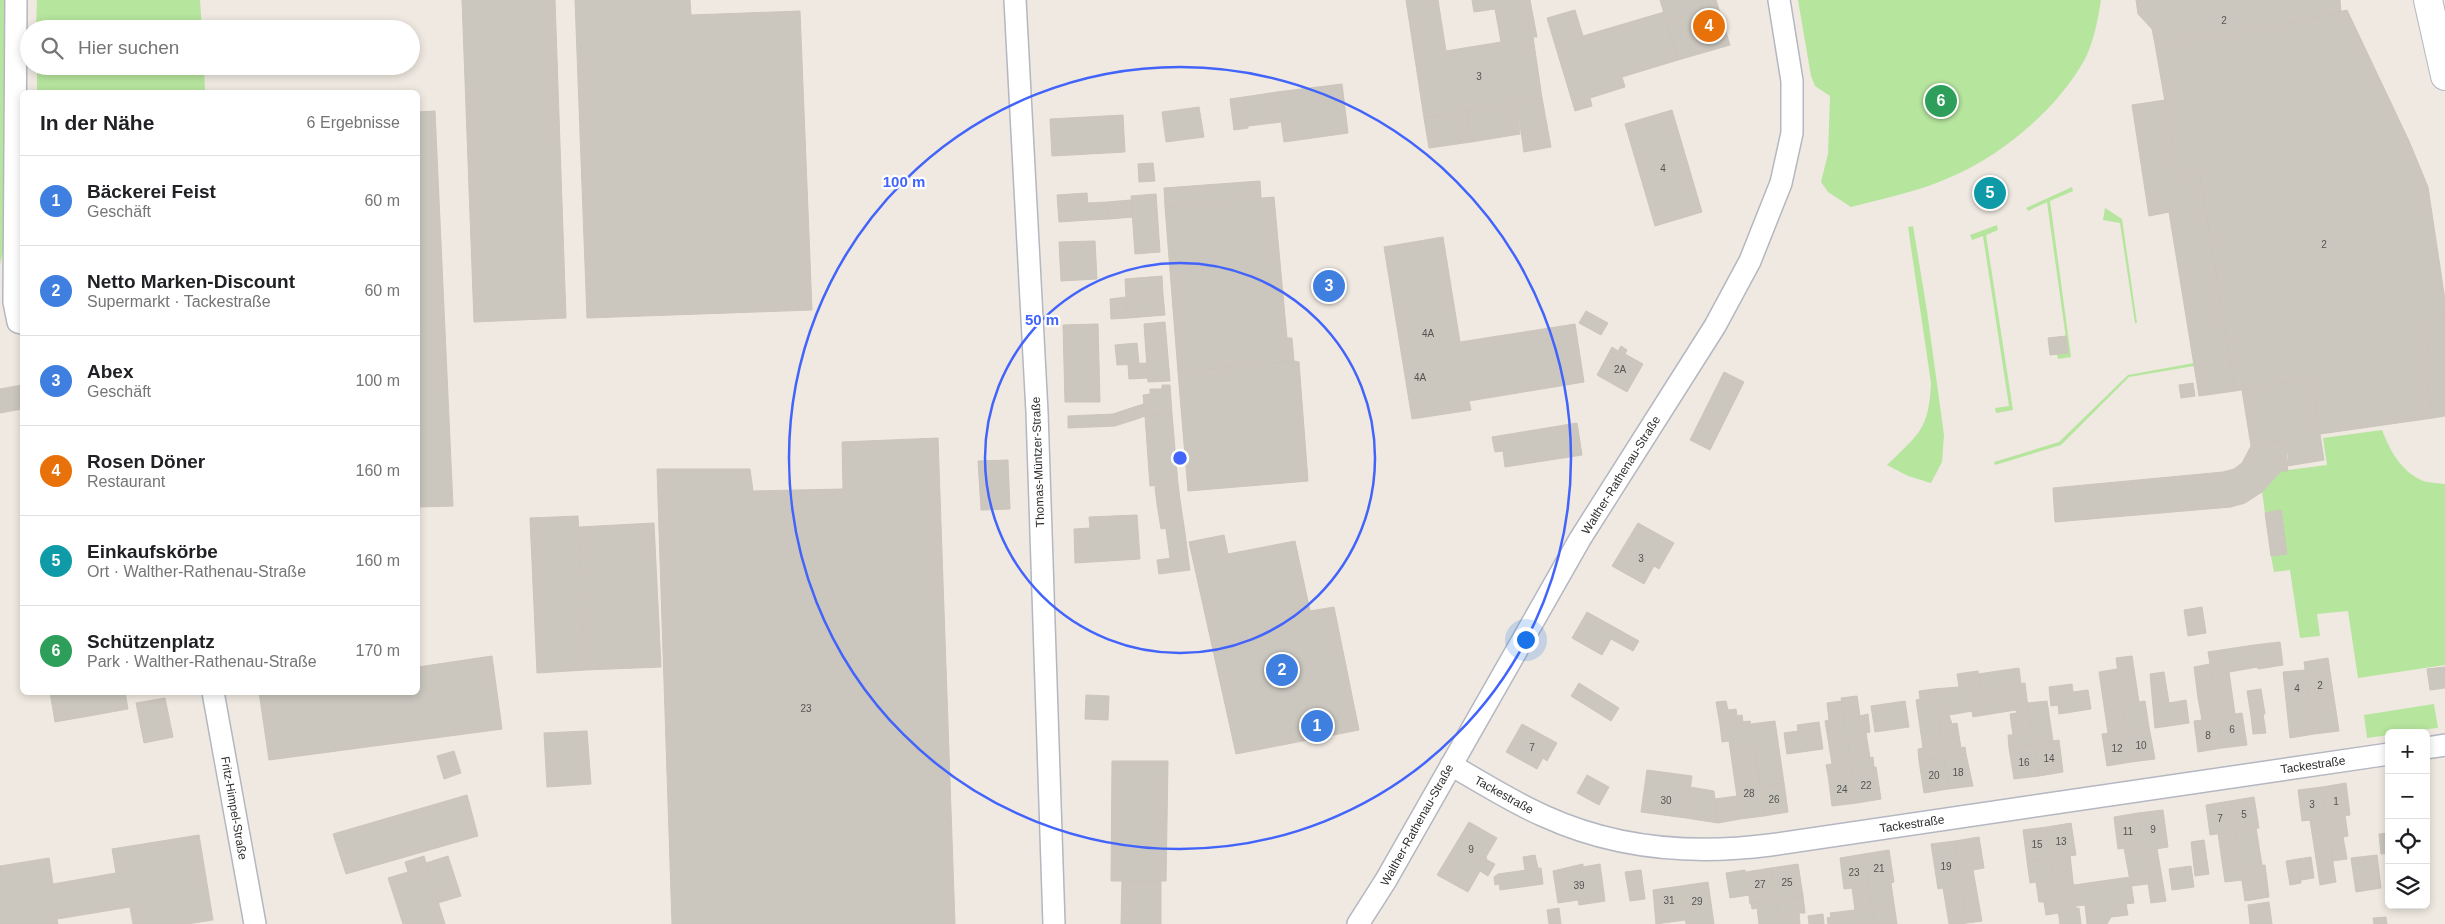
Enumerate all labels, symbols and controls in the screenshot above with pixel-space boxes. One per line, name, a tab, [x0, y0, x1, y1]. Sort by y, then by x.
pin: 4	[1693, 7, 1725, 45]
house number: 2	[2221, 15, 2227, 26]
search box	[20, 20, 420, 75]
icon: search	[38, 34, 66, 62]
text: Hier suchen	[78, 37, 179, 58]
house number: 3	[1476, 71, 1482, 82]
pin: 6	[1925, 82, 1957, 120]
text: In der Nähe	[40, 111, 154, 134]
text: 6 Ergebnisse	[307, 114, 400, 131]
house number: 4	[1660, 163, 1666, 174]
text: 100 m	[883, 173, 925, 190]
pin: 5	[1974, 174, 2006, 212]
text: Bäckerei Feist	[87, 181, 216, 202]
text: 1	[52, 192, 60, 209]
text: 60 m	[364, 192, 400, 209]
text: Geschäft	[87, 203, 151, 220]
house number: 2	[2321, 239, 2327, 250]
pin: 3	[1313, 267, 1345, 305]
text: Netto Marken-Discount	[87, 271, 295, 292]
text: 2	[52, 282, 60, 299]
text: 60 m	[364, 282, 400, 299]
text: Supermarkt · Tackestraße	[87, 293, 271, 310]
text: 50 m	[1025, 311, 1059, 328]
house number: 4A	[1422, 328, 1434, 339]
text: Abex	[87, 361, 133, 382]
house number: 2A	[1614, 364, 1626, 375]
text: 3	[52, 372, 60, 389]
text: 100 m	[356, 372, 400, 389]
house number: 4A	[1414, 372, 1426, 383]
text: Geschäft	[87, 383, 151, 400]
street label: Thomas-Müntzer-Straße	[1029, 396, 1047, 528]
street label: Walther-Rathenau-Straße	[1579, 413, 1663, 537]
centre of rings	[1171, 449, 1189, 467]
text: Rosen Döner	[87, 451, 205, 472]
text: 4	[52, 462, 60, 479]
text: 160 m	[356, 462, 400, 479]
text: Restaurant	[87, 473, 165, 490]
text: Einkaufskörbe	[87, 541, 218, 562]
text: 5	[52, 552, 60, 569]
text: 160 m	[356, 552, 400, 569]
house number: 3	[1638, 553, 1644, 564]
text: Ort · Walther-Rathenau-Straße	[87, 563, 306, 580]
your location	[1513, 627, 1539, 653]
text: Schützenplatz	[87, 631, 215, 652]
text: 6	[52, 642, 60, 659]
text: 170 m	[356, 642, 400, 659]
pin: 2	[1266, 651, 1298, 689]
text: Park · Walther-Rathenau-Straße	[87, 653, 317, 670]
house number: 2	[2317, 680, 2323, 691]
house number: 4	[2294, 683, 2300, 694]
house number: 23	[800, 703, 812, 714]
pin: 1	[1301, 707, 1333, 745]
house number: 6	[2229, 724, 2235, 735]
map controls	[2385, 729, 2430, 909]
button: +	[2385, 729, 2430, 774]
house number: 8	[2205, 730, 2211, 741]
house number: 10	[2135, 740, 2147, 751]
house number: 7	[1529, 742, 1535, 753]
house number: 12	[2111, 743, 2123, 754]
house number: 14	[2043, 753, 2055, 764]
street label: Tackestraße	[2280, 753, 2347, 776]
street label: Fritz-Himpel-Straße	[218, 755, 250, 861]
house number: 16	[2018, 757, 2030, 768]
street label: Walther-Rathenau-Straße	[1378, 761, 1456, 888]
house number: 18	[1952, 767, 1964, 778]
house number: 20	[1928, 770, 1940, 781]
street label: Tackestraße	[1472, 773, 1536, 817]
button: −	[2385, 774, 2430, 819]
house number: 22	[1860, 780, 1872, 791]
house number: 24	[1836, 784, 1848, 795]
house number: 28	[1743, 788, 1755, 799]
house number: 26	[1768, 794, 1780, 805]
house number: 30	[1660, 795, 1672, 806]
house number: 1	[2333, 796, 2339, 807]
house number: 3	[2309, 799, 2315, 810]
house number: 5	[2241, 809, 2247, 820]
street label: Tackestraße	[1879, 812, 1946, 835]
house number: 7	[2217, 813, 2223, 824]
button: locate	[2385, 819, 2430, 864]
house number: 9	[2150, 824, 2156, 835]
house number: 11	[2123, 826, 2134, 837]
house number: 13	[2055, 836, 2067, 847]
house number: 15	[2031, 839, 2043, 850]
house number: 9	[1468, 844, 1474, 855]
house number: 19	[1940, 861, 1952, 872]
house number: 21	[1873, 863, 1885, 874]
button: layers	[2385, 864, 2430, 909]
house number: 23	[1848, 867, 1860, 878]
house number: 25	[1781, 877, 1793, 888]
house number: 27	[1754, 879, 1766, 890]
house number: 39	[1573, 880, 1585, 891]
house number: 31	[1663, 895, 1675, 906]
house number: 29	[1691, 896, 1703, 907]

